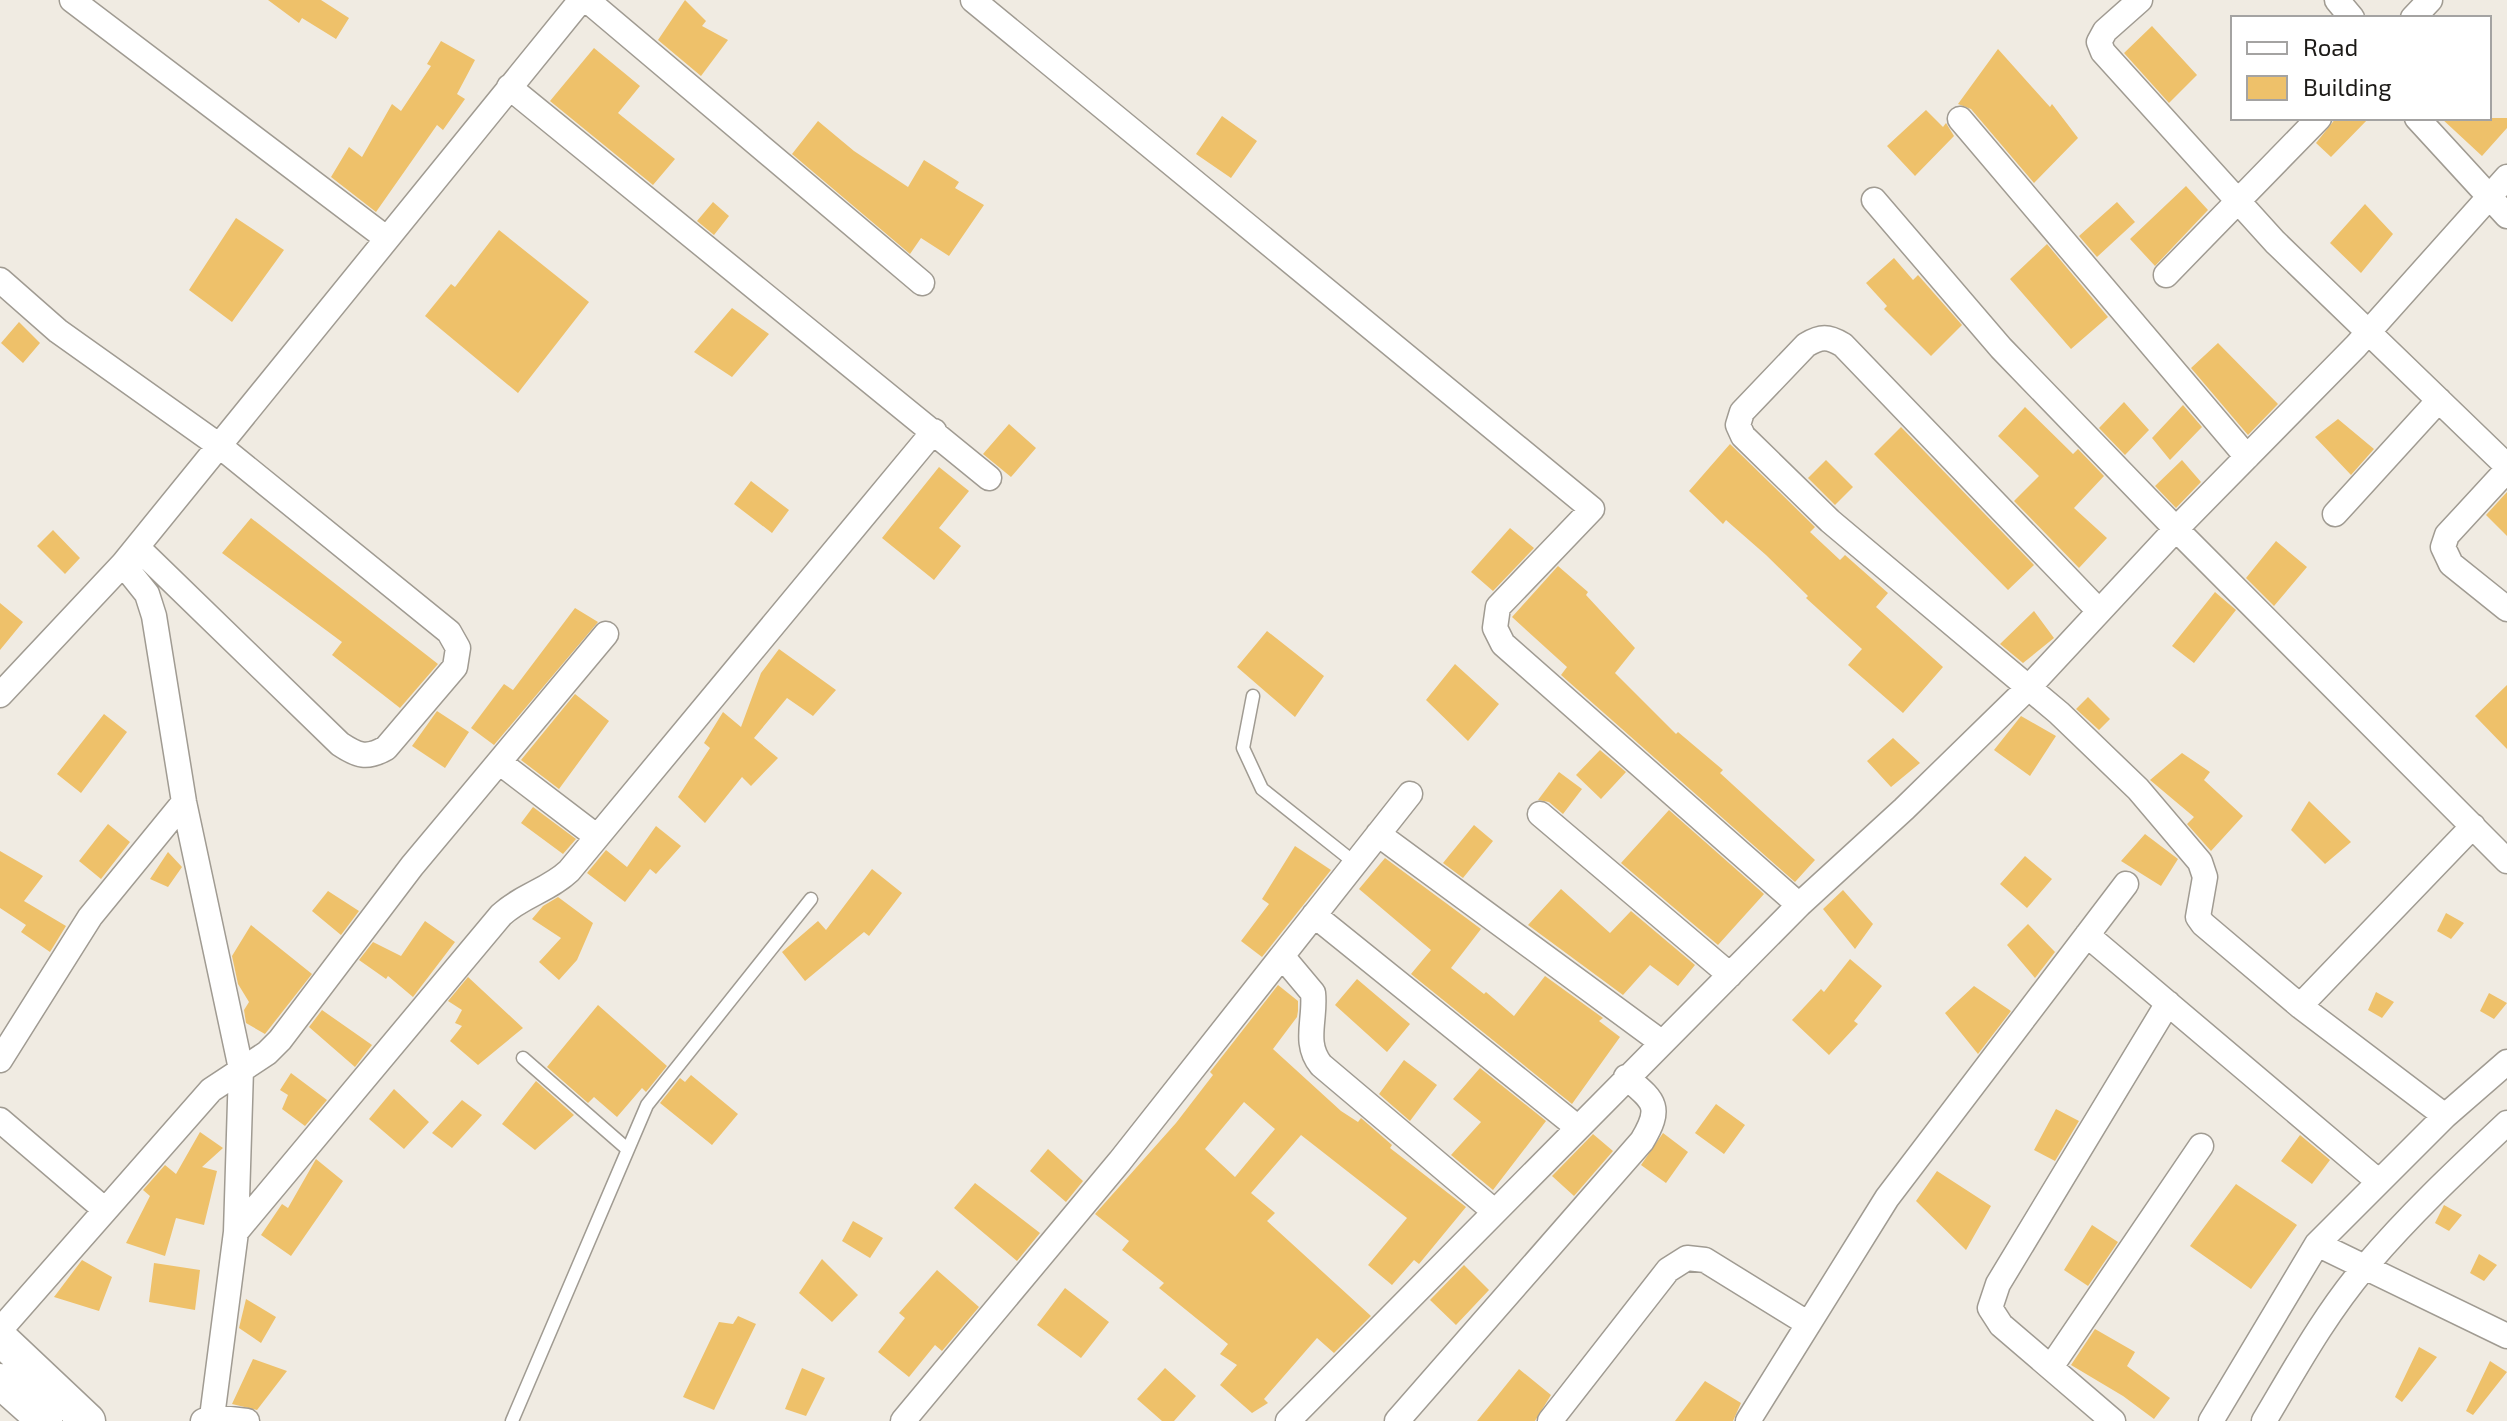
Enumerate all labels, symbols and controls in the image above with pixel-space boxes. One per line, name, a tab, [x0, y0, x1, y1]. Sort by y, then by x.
legend	[2231, 16, 2491, 120]
text: Road	[2303, 32, 2358, 61]
text: Building	[2303, 72, 2392, 101]

